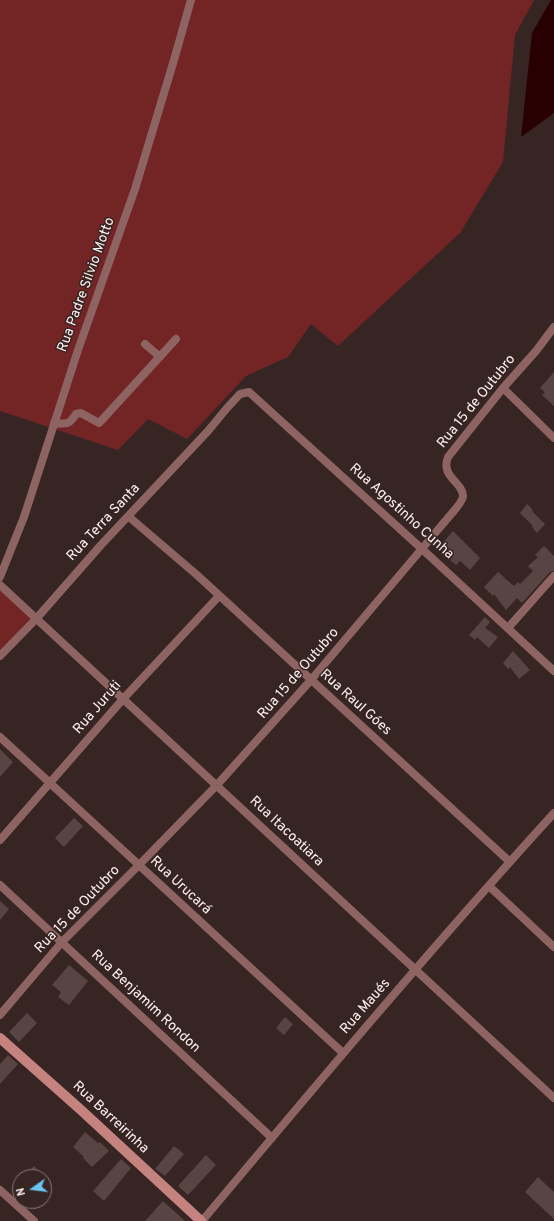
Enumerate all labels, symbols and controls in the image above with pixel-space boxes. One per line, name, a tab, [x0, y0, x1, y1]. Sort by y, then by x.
street label: Rua Padre Silvio Motto	[55, 215, 119, 355]
street label: Rua 15 de Outubro	[434, 352, 520, 452]
street label: Rua Agostinho Cunha	[345, 461, 457, 563]
street label: Rua Terra Santa	[64, 481, 144, 565]
street label: Rua 15 de Outubro	[255, 625, 343, 723]
street label: Rua Raul Góes	[316, 666, 394, 740]
street label: Rua Juruti	[70, 678, 126, 738]
street label: Rua Itacoatiara	[245, 793, 327, 871]
street label: Rua Urucará	[146, 853, 214, 919]
street label: Rua 15 de Outubro	[32, 863, 124, 957]
street label: Rua Benjamim Rondon	[87, 947, 203, 1057]
street label: Rua Maués	[337, 976, 395, 1038]
street label: Rua Barreirinha	[68, 1078, 152, 1158]
north arrow	[12, 1169, 52, 1209]
text: N	[14, 1186, 29, 1197]

